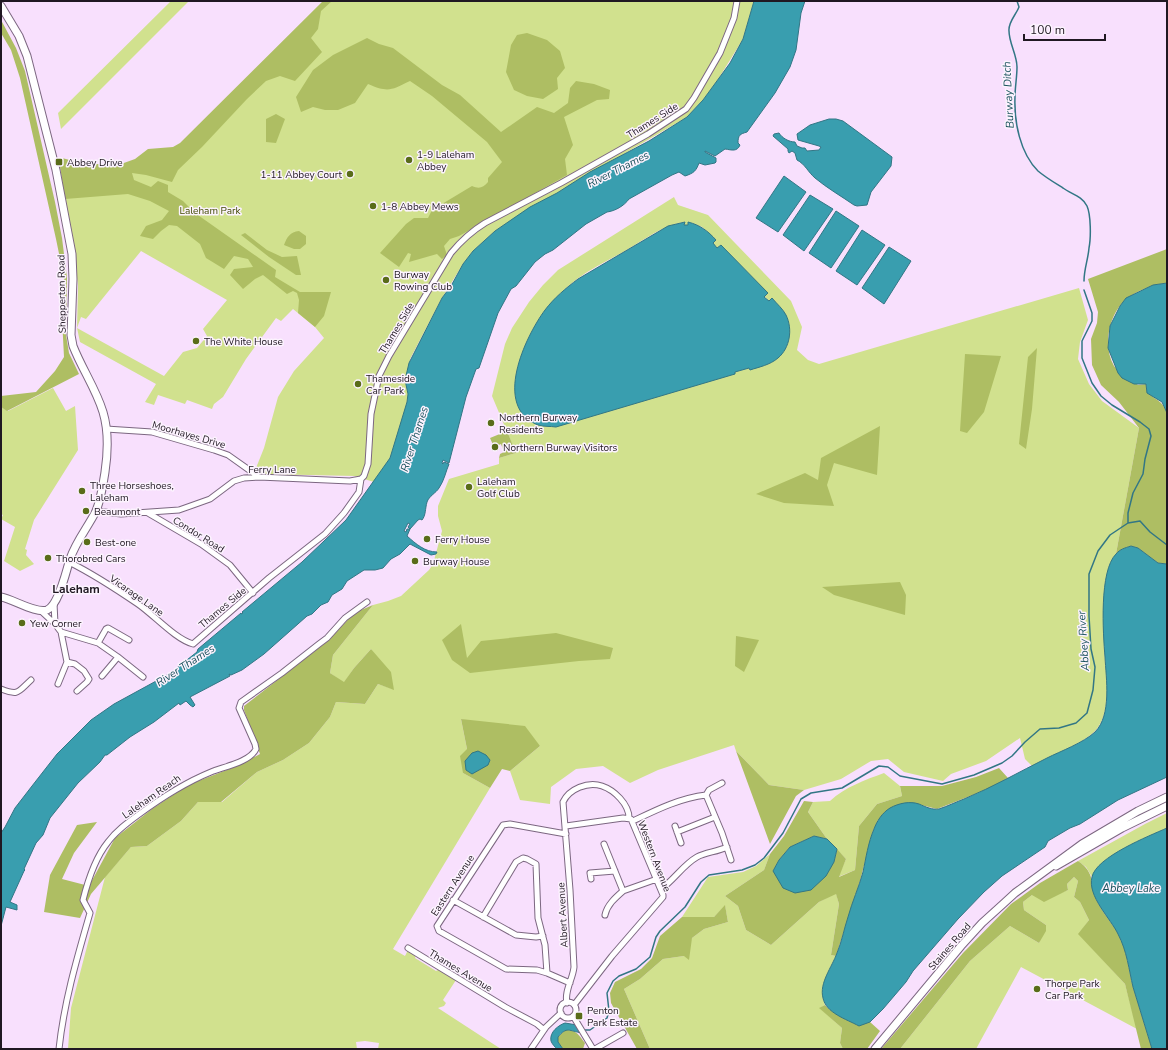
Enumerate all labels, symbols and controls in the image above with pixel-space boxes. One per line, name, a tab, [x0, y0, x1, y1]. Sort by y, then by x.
scale bar	[1024, 16, 1105, 42]
text: 100 m	[1030, 22, 1065, 38]
water label: Burway Ditch	[999, 61, 1018, 129]
street label: Thames Side	[624, 100, 681, 142]
water label: River Thames	[585, 147, 652, 191]
place label: 1-9 Laleham Abbey	[417, 148, 474, 174]
marker: 1-9 Laleham Abbey	[404, 155, 414, 165]
place label: Abbey Drive	[67, 156, 123, 170]
marker: Abbey Drive	[54, 157, 64, 167]
place label: 1-11 Abbey Court	[260, 168, 342, 182]
marker: 1-11 Abbey Court	[345, 169, 355, 179]
place label: 1-8 Abbey Mews	[381, 200, 459, 214]
marker: 1-8 Abbey Mews	[368, 201, 378, 211]
park label: Laleham Park	[179, 204, 242, 218]
street label: Shepperton Road	[54, 254, 70, 333]
place label: Burway Rowing Club	[394, 268, 452, 294]
marker: Burway Rowing Club	[381, 275, 391, 285]
street label: Thames Side	[376, 300, 418, 357]
place label: The White House	[204, 335, 283, 349]
marker: The White House	[191, 336, 201, 346]
place label: Thameside Car Park	[366, 372, 415, 398]
marker: Thameside Car Park	[353, 379, 363, 389]
water label: River Thames	[397, 405, 432, 474]
place label: Northern Burway Residents	[499, 411, 578, 437]
street label: Moorhayes Drive	[150, 418, 227, 452]
marker: Northern Burway Residents	[486, 418, 496, 428]
place label: Northern Burway Visitors	[503, 441, 618, 455]
marker: Northern Burway Visitors	[490, 442, 500, 452]
street label: Ferry Lane	[248, 463, 296, 477]
place label: Laleham Golf Club	[477, 475, 520, 501]
place label: Three Horseshoes, Laleham	[90, 479, 174, 505]
marker: Laleham Golf Club	[464, 482, 474, 492]
marker: Three Horseshoes, Laleham	[77, 486, 87, 496]
place label: Beaumont	[94, 505, 141, 519]
marker: Beaumont	[81, 506, 91, 516]
street label: Condor Road	[170, 513, 227, 556]
place label: Ferry House	[435, 533, 490, 547]
marker: Ferry House	[422, 534, 432, 544]
place label: Best-one	[95, 536, 136, 550]
marker: Best-one	[82, 537, 92, 547]
place label: Thorobred Cars	[56, 552, 126, 566]
marker: Thorobred Cars	[43, 553, 53, 563]
place label: Burway House	[423, 555, 489, 569]
marker: Burway House	[410, 556, 420, 566]
street label: Vicarage Lane	[106, 571, 166, 620]
district label: Laleham	[52, 581, 100, 597]
street label: Thames Side	[196, 584, 249, 632]
water label: Abbey River	[1074, 609, 1093, 673]
place label: Yew Corner	[29, 617, 82, 631]
marker: Yew Corner	[17, 618, 27, 628]
water label: River Thames	[153, 641, 218, 690]
street label: Laleham Reach	[119, 771, 184, 822]
street label: Western Avenue	[634, 819, 674, 894]
street label: Eastern Avenue	[428, 852, 478, 919]
water label: Abbey Lake	[1101, 881, 1160, 896]
street label: Albert Avenue	[554, 882, 572, 948]
street label: Staines Road	[925, 920, 974, 973]
street label: Thames Avenue	[426, 946, 495, 995]
place label: Thorpe Park Car Park	[1045, 977, 1101, 1003]
marker: Thorpe Park Car Park	[1032, 984, 1042, 994]
place label: Penton Park Estate	[587, 1004, 638, 1030]
marker: Penton Park Estate	[574, 1011, 584, 1021]

